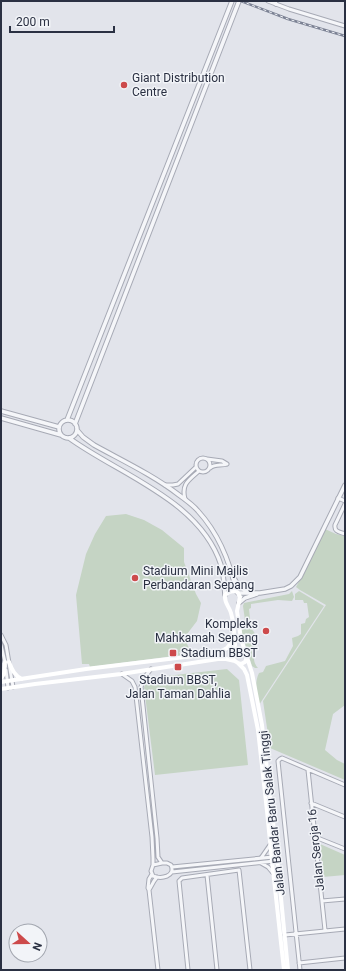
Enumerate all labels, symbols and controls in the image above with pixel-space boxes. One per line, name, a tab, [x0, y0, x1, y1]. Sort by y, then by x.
scale bar	[10, 8, 114, 34]
text: 200 m	[16, 15, 50, 29]
place label: Giant Distribution Centre	[132, 71, 225, 99]
marker: Giant Distribution Centre	[119, 80, 129, 90]
place label: Stadium Mini Majlis Perbandaran Sepang	[143, 564, 254, 592]
marker: Stadium Mini Majlis Perbandaran Sepang	[130, 573, 140, 583]
place label: Kompleks Mahkamah Sepang	[155, 617, 258, 645]
marker: Kompleks Mahkamah Sepang	[261, 626, 271, 636]
place label: Stadium BBST	[181, 646, 258, 660]
marker: Stadium BBST	[168, 648, 178, 658]
marker: Stadium BBST, Jalan Taman Dahlia	[173, 662, 183, 672]
place label: Stadium BBST, Jalan Taman Dahlia	[125, 673, 231, 701]
street label: Jalan Bandar Baru Salak Tinggi	[256, 730, 288, 896]
street label: Jalan Seroja 16	[305, 808, 327, 892]
north arrow	[8, 923, 48, 963]
text: N	[29, 940, 44, 953]

